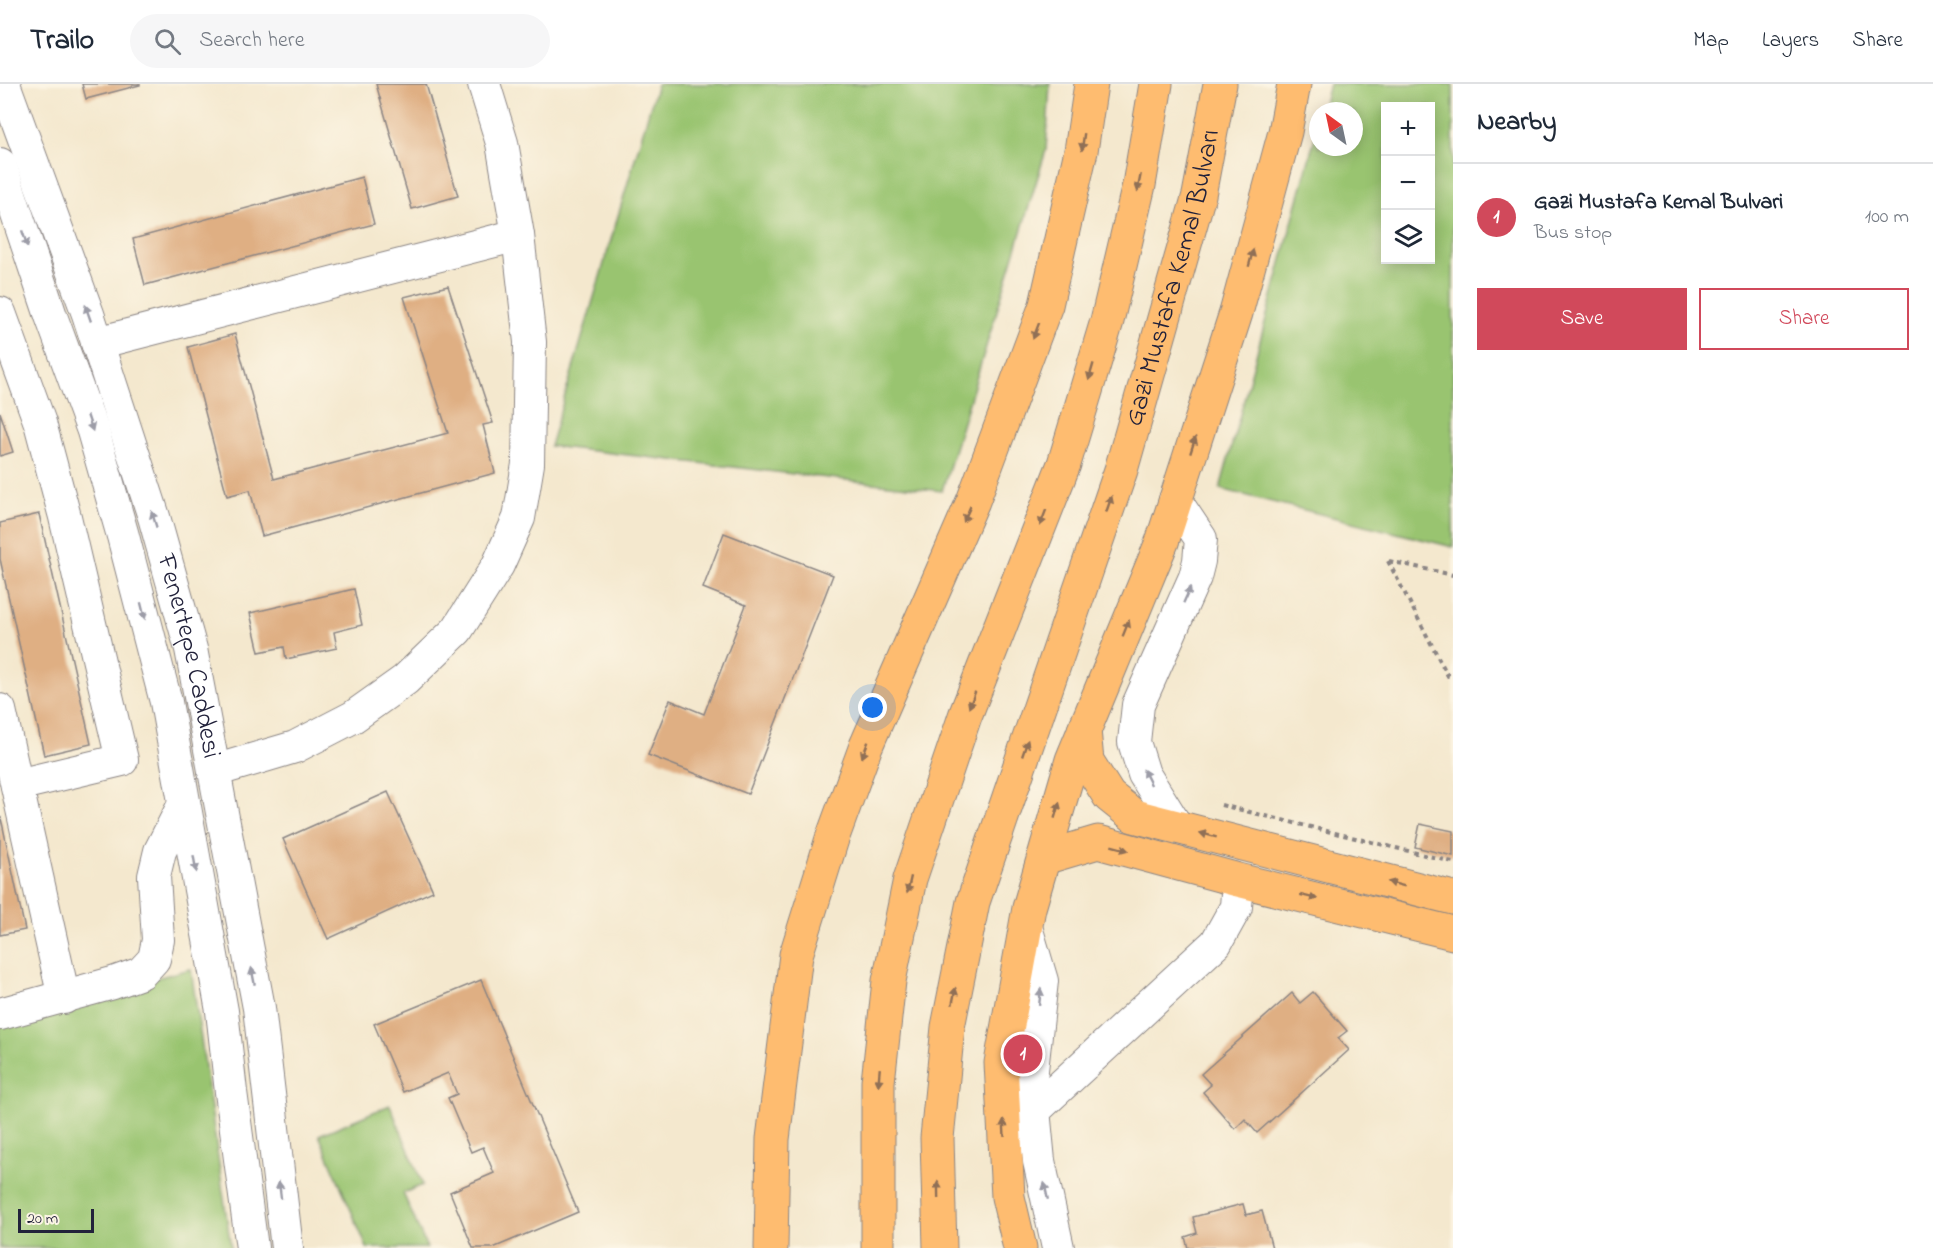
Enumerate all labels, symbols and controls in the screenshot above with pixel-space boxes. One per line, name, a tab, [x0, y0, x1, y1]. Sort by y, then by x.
search box	[130, 14, 550, 68]
text: Trailo	[30, 21, 94, 62]
icon: search	[151, 25, 184, 58]
text: Search here	[199, 25, 305, 57]
text: Map	[1693, 26, 1729, 56]
text: Layers	[1762, 26, 1819, 56]
text: Share	[1852, 26, 1903, 56]
north arrow	[1309, 102, 1363, 156]
map controls	[1381, 102, 1435, 264]
button: +	[1381, 102, 1435, 156]
text: Nearby	[1477, 104, 1556, 142]
street label: Gazi Mustafa Kemal Bulvarı	[1115, 126, 1231, 431]
one-way arrow	[1078, 133, 1087, 152]
button: −	[1381, 156, 1435, 210]
one-way arrow	[1134, 174, 1143, 193]
text: Gazi Mustafa Kemal Bulvari	[1534, 187, 1783, 219]
text: 1	[1493, 203, 1500, 232]
text: 100 m	[1865, 203, 1909, 232]
button: layers	[1381, 210, 1435, 264]
text: Bus stop	[1534, 219, 1612, 248]
one-way arrow	[21, 231, 31, 249]
one-way arrow	[1247, 249, 1256, 267]
button: Save	[1477, 288, 1687, 350]
button: Share	[1699, 288, 1909, 350]
one-way arrow	[82, 304, 92, 322]
one-way arrow	[1031, 322, 1041, 340]
one-way arrow	[1086, 363, 1096, 381]
one-way arrow	[86, 415, 96, 433]
one-way arrow	[1189, 436, 1199, 454]
one-way arrow	[1105, 495, 1115, 513]
one-way arrow	[963, 505, 972, 522]
one-way arrow	[149, 510, 158, 528]
one-way arrow	[1038, 510, 1048, 528]
street label: Fenertepe Caddesi	[146, 549, 231, 762]
one-way arrow	[1183, 586, 1192, 603]
one-way arrow	[138, 602, 148, 620]
one-way arrow	[1121, 618, 1131, 636]
one-way arrow	[966, 691, 976, 709]
your location	[858, 693, 887, 722]
one-way arrow	[1021, 739, 1031, 757]
one-way arrow	[859, 741, 869, 759]
one-way arrow	[1142, 768, 1151, 785]
one-way arrow	[1053, 801, 1063, 819]
one-way arrow	[1198, 830, 1216, 839]
one-way arrow	[1111, 844, 1129, 853]
one-way arrow	[191, 854, 200, 873]
one-way arrow	[904, 875, 914, 894]
one-way arrow	[1387, 879, 1405, 889]
one-way arrow	[1299, 893, 1318, 903]
one-way arrow	[248, 966, 257, 985]
one-way arrow	[950, 986, 959, 1005]
one-way arrow	[1035, 988, 1045, 1007]
pin: 1	[1004, 1032, 1042, 1076]
one-way arrow	[874, 1067, 884, 1086]
one-way arrow	[1000, 1119, 1009, 1138]
one-way arrow	[275, 1180, 285, 1199]
one-way arrow	[933, 1180, 943, 1199]
one-way arrow	[1041, 1181, 1050, 1200]
scale bar	[18, 1206, 94, 1234]
text: 20 m	[27, 1207, 58, 1231]

